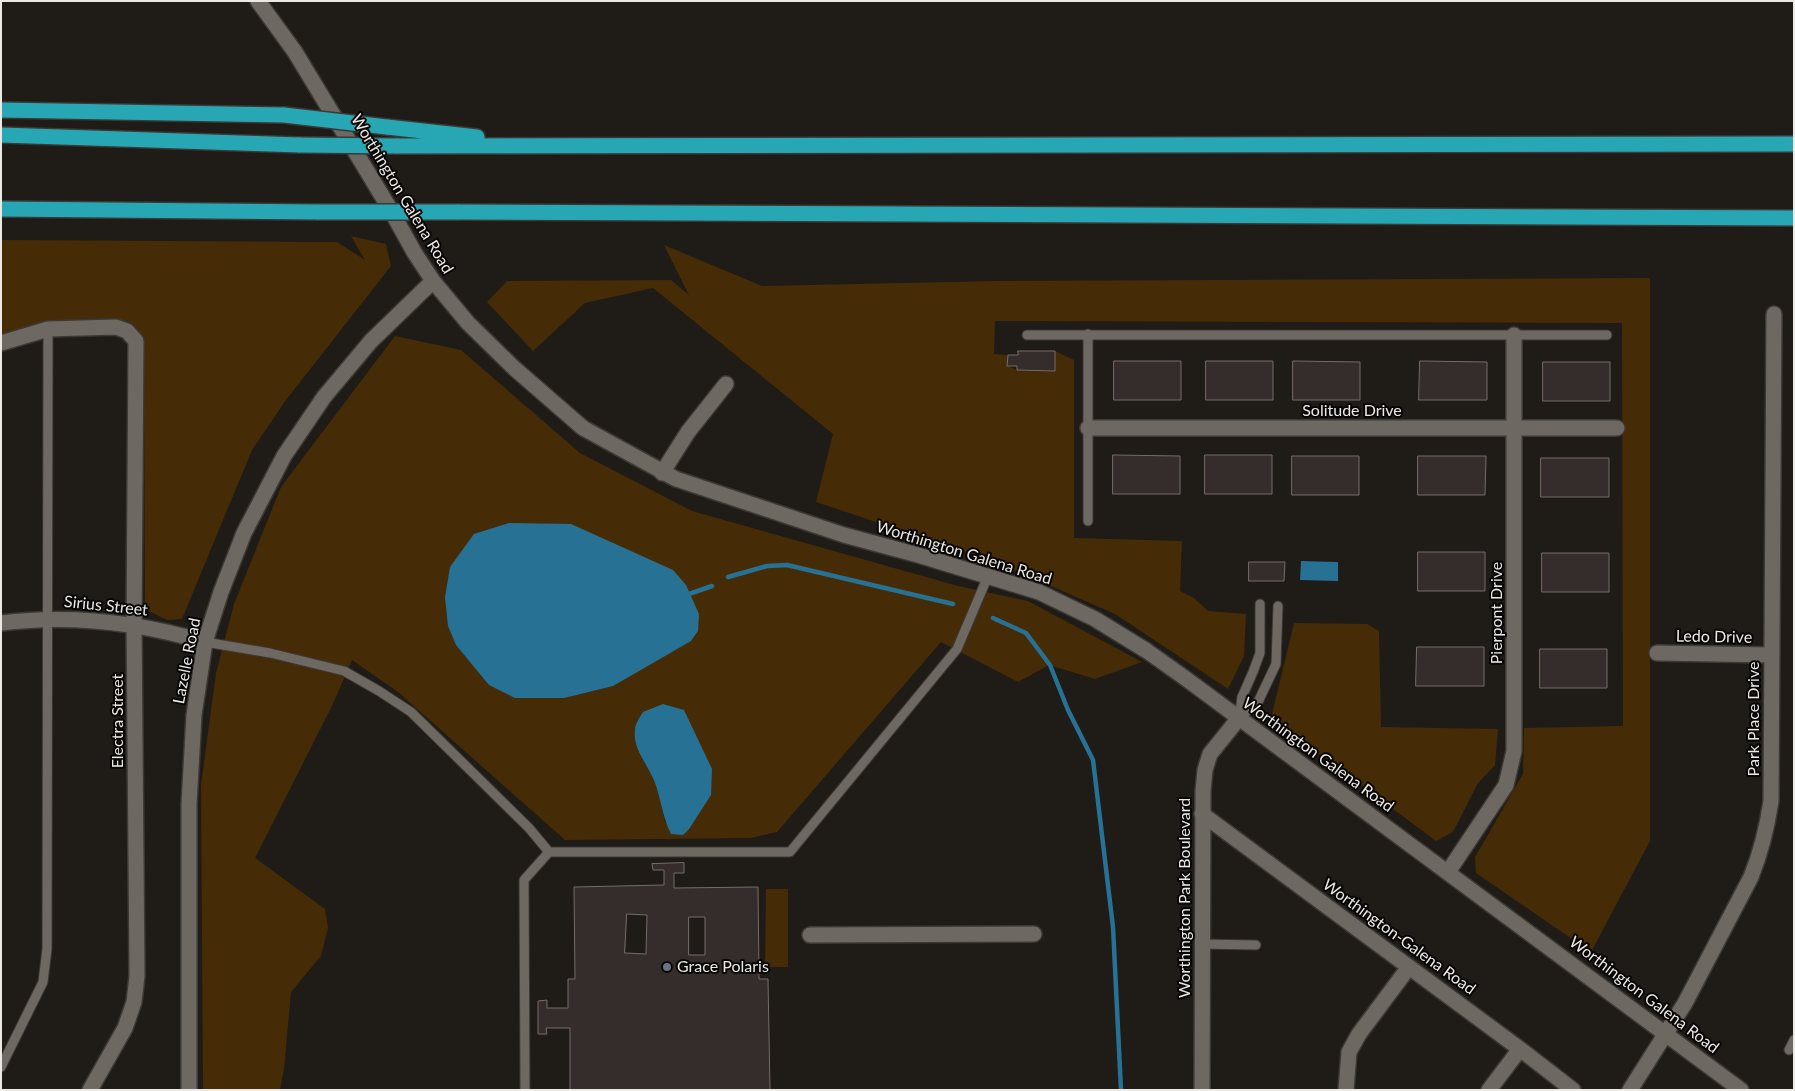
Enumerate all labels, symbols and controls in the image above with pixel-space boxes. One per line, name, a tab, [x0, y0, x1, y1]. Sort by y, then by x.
street label: Worthington Galena Road	[347, 111, 457, 277]
street label: Solitude Drive	[1302, 401, 1402, 421]
street label: Worthington Galena Road	[874, 517, 1054, 589]
street label: Pierpont Drive	[1487, 562, 1507, 664]
street label: Sirius Street	[63, 592, 149, 620]
street label: Lazelle Road	[169, 616, 205, 706]
street label: Ledo Drive	[1676, 627, 1752, 647]
street label: Park Place Drive	[1744, 662, 1764, 776]
street label: Electra Street	[108, 674, 128, 768]
street label: Worthington Galena Road	[1239, 694, 1397, 816]
street label: Worthington Park Boulevard	[1175, 798, 1195, 998]
street label: Worthington-Galena Road	[1319, 875, 1479, 999]
street label: Worthington Galena Road	[1565, 932, 1723, 1058]
place label: Grace Polaris	[677, 957, 769, 977]
marker: Grace Polaris	[661, 961, 673, 973]

